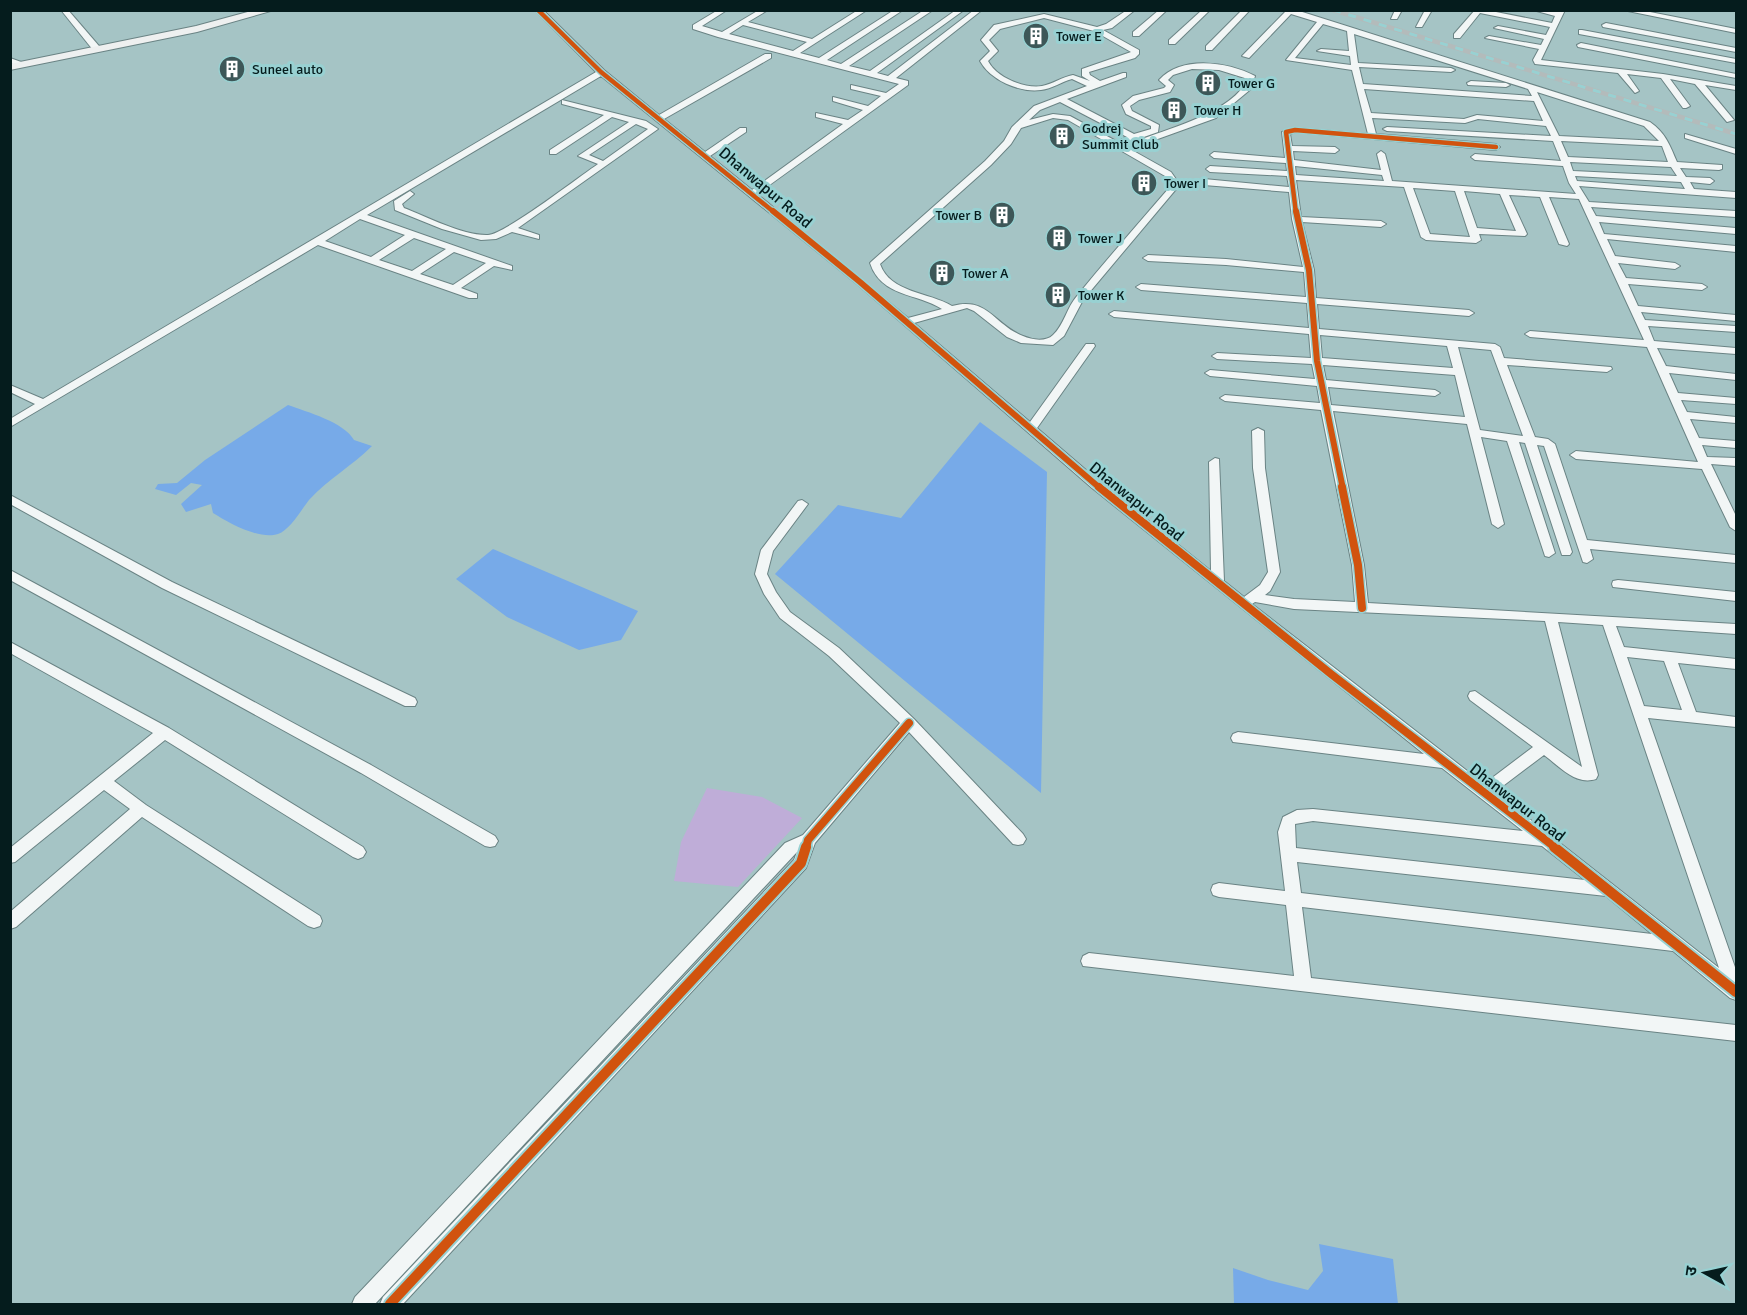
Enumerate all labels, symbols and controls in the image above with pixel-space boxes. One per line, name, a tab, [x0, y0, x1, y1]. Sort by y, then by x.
building icon: Tower E	[1021, 21, 1051, 51]
place label: Tower E	[1056, 28, 1102, 45]
building icon: Suneel auto	[217, 54, 247, 84]
place label: Suneel auto	[252, 61, 323, 78]
building icon: Tower G	[1193, 68, 1223, 98]
place label: Tower G	[1228, 75, 1275, 92]
building icon: Tower H	[1159, 95, 1189, 125]
place label: Tower H	[1194, 102, 1241, 119]
place label: Godrej Summit Club	[1082, 120, 1159, 153]
building icon: Godrej Summit Club	[1047, 121, 1077, 151]
street label: Dhanwapur Road	[714, 143, 816, 233]
building icon: Tower I	[1129, 168, 1159, 198]
place label: Tower I	[1164, 175, 1206, 192]
building icon: Tower B	[987, 200, 1017, 230]
place label: Tower B	[935, 207, 982, 224]
building icon: Tower J	[1044, 223, 1074, 253]
place label: Tower J	[1078, 230, 1122, 247]
building icon: Tower A	[927, 258, 957, 288]
place label: Tower A	[962, 265, 1009, 282]
building icon: Tower K	[1043, 280, 1073, 310]
place label: Tower K	[1078, 287, 1125, 304]
street label: Dhanwapur Road	[1085, 457, 1188, 546]
street label: Dhanwapur Road	[1465, 759, 1569, 846]
north arrow	[1675, 1243, 1735, 1303]
text: उ	[1681, 1264, 1702, 1277]

